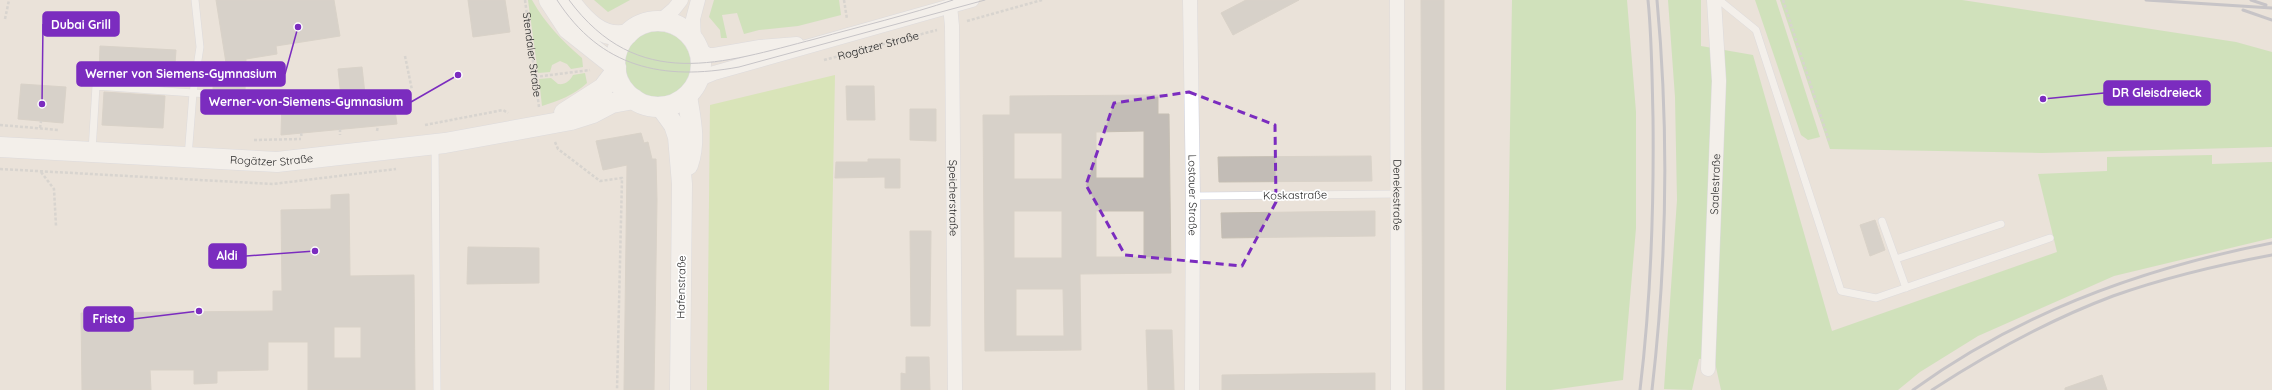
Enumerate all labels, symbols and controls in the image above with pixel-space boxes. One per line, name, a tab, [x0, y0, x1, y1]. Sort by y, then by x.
street label: Stendaler Straße	[520, 11, 545, 98]
callout: Dubai Grill	[43, 12, 119, 36]
text: Dubai Grill	[51, 17, 111, 32]
street label: Rogätzer Straße	[836, 28, 920, 63]
callout: Werner von Siemens-Gymnasium	[77, 62, 285, 86]
text: Werner von Siemens-Gymnasium	[85, 66, 277, 81]
callout: DR Gleisdreieck	[2104, 81, 2210, 105]
text: DR Gleisdreieck	[2112, 85, 2202, 100]
callout: Werner-von-Siemens-Gymnasium	[201, 90, 411, 114]
text: Werner-von-Siemens-Gymnasium	[209, 94, 403, 109]
street label: Rogätzer Straße	[230, 151, 314, 169]
street label: Saalestraße	[1707, 153, 1723, 215]
street label: Lostauer Straße	[1185, 154, 1200, 236]
street label: Denekestraße	[1390, 159, 1405, 231]
street label: Speicherstraße	[946, 160, 961, 236]
street label: Koskastraße	[1263, 187, 1327, 203]
callout: Aldi	[209, 244, 246, 268]
text: Aldi	[216, 248, 238, 263]
street label: Hafenstraße	[673, 255, 689, 319]
callout: Fristo	[84, 307, 133, 331]
text: Fristo	[93, 311, 126, 326]

